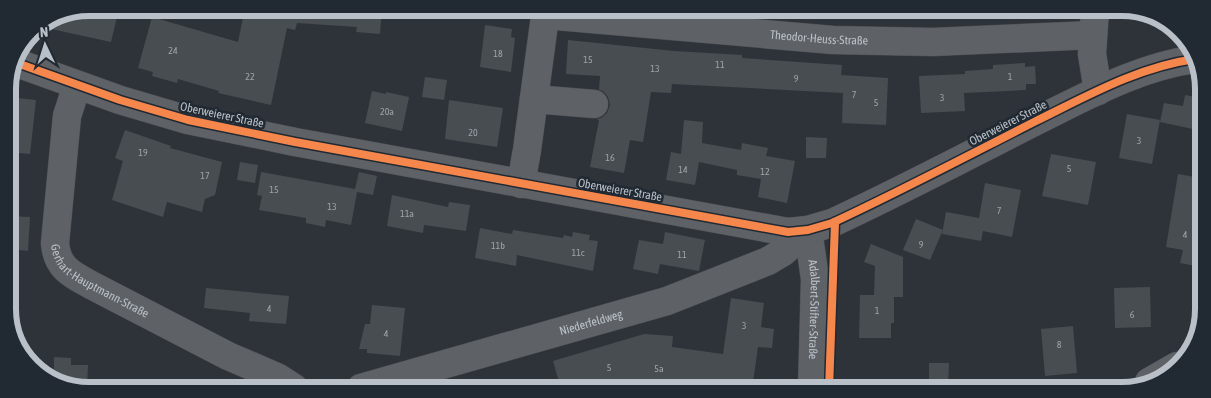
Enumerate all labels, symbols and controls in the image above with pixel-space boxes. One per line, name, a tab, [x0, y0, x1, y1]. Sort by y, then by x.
north arrow	[20, 20, 70, 70]
text: N	[39, 24, 49, 40]
street label: Theodor-Heuss-Straße	[770, 28, 868, 48]
house number: 24	[168, 45, 178, 56]
house number: 18	[493, 48, 503, 59]
house number: 15	[583, 54, 593, 65]
house number: 11	[715, 59, 725, 70]
house number: 13	[650, 63, 660, 74]
house number: 22	[245, 71, 255, 82]
house number: 1	[1008, 71, 1013, 82]
house number: 9	[794, 73, 799, 84]
house number: 7	[852, 89, 857, 100]
house number: 3	[940, 92, 945, 103]
house number: 5	[874, 97, 879, 108]
street label: Oberweierer Straße	[967, 97, 1049, 149]
street label: Oberweierer Straße	[179, 99, 265, 131]
house number: 20a	[380, 106, 394, 117]
house number: 20	[468, 127, 478, 138]
house number: 3	[1137, 135, 1142, 146]
house number: 19	[138, 147, 148, 158]
house number: 16	[605, 152, 615, 163]
house number: 5	[1067, 163, 1072, 174]
house number: 14	[678, 164, 688, 175]
house number: 12	[760, 166, 770, 177]
house number: 17	[200, 170, 210, 181]
street label: Oberweierer Straße	[577, 176, 663, 204]
house number: 15	[269, 184, 279, 195]
house number: 13	[327, 201, 337, 212]
house number: 7	[997, 205, 1002, 216]
house number: 11a	[400, 208, 414, 219]
house number: 4	[1183, 229, 1188, 240]
house number: 9	[919, 239, 924, 250]
house number: 11b	[491, 240, 505, 251]
street label: Gerhart-Hauptmann-Straße	[48, 243, 151, 321]
house number: 11c	[571, 247, 585, 258]
house number: 11	[677, 249, 687, 260]
street label: Adalbert-Stifter-Straße	[805, 259, 822, 360]
house number: 4	[267, 303, 272, 314]
house number: 1	[875, 305, 880, 316]
street label: Niederfeldweg	[558, 307, 625, 338]
house number: 6	[1130, 309, 1135, 320]
house number: 3	[742, 320, 747, 331]
house number: 4	[384, 328, 389, 339]
house number: 8	[1057, 339, 1062, 350]
house number: 5	[607, 362, 612, 373]
house number: 5a	[654, 363, 664, 374]

